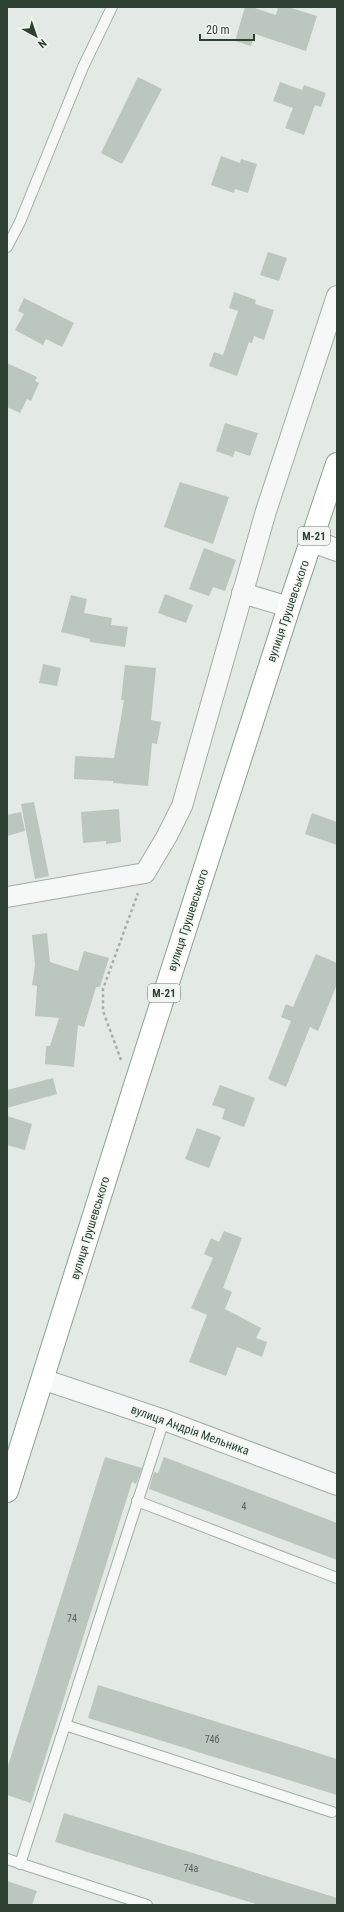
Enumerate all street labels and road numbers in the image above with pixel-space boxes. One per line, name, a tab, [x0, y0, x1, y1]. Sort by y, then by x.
road number: М-21	[298, 527, 330, 545]
street label: вулиця Грушевського	[264, 558, 312, 664]
street label: вулиця Грушевського	[165, 867, 211, 973]
road number: М-21	[148, 984, 180, 1002]
street label: вулиця Грушевського	[68, 1175, 112, 1281]
street label: вулиця Андрія Мельника	[129, 1402, 251, 1458]

